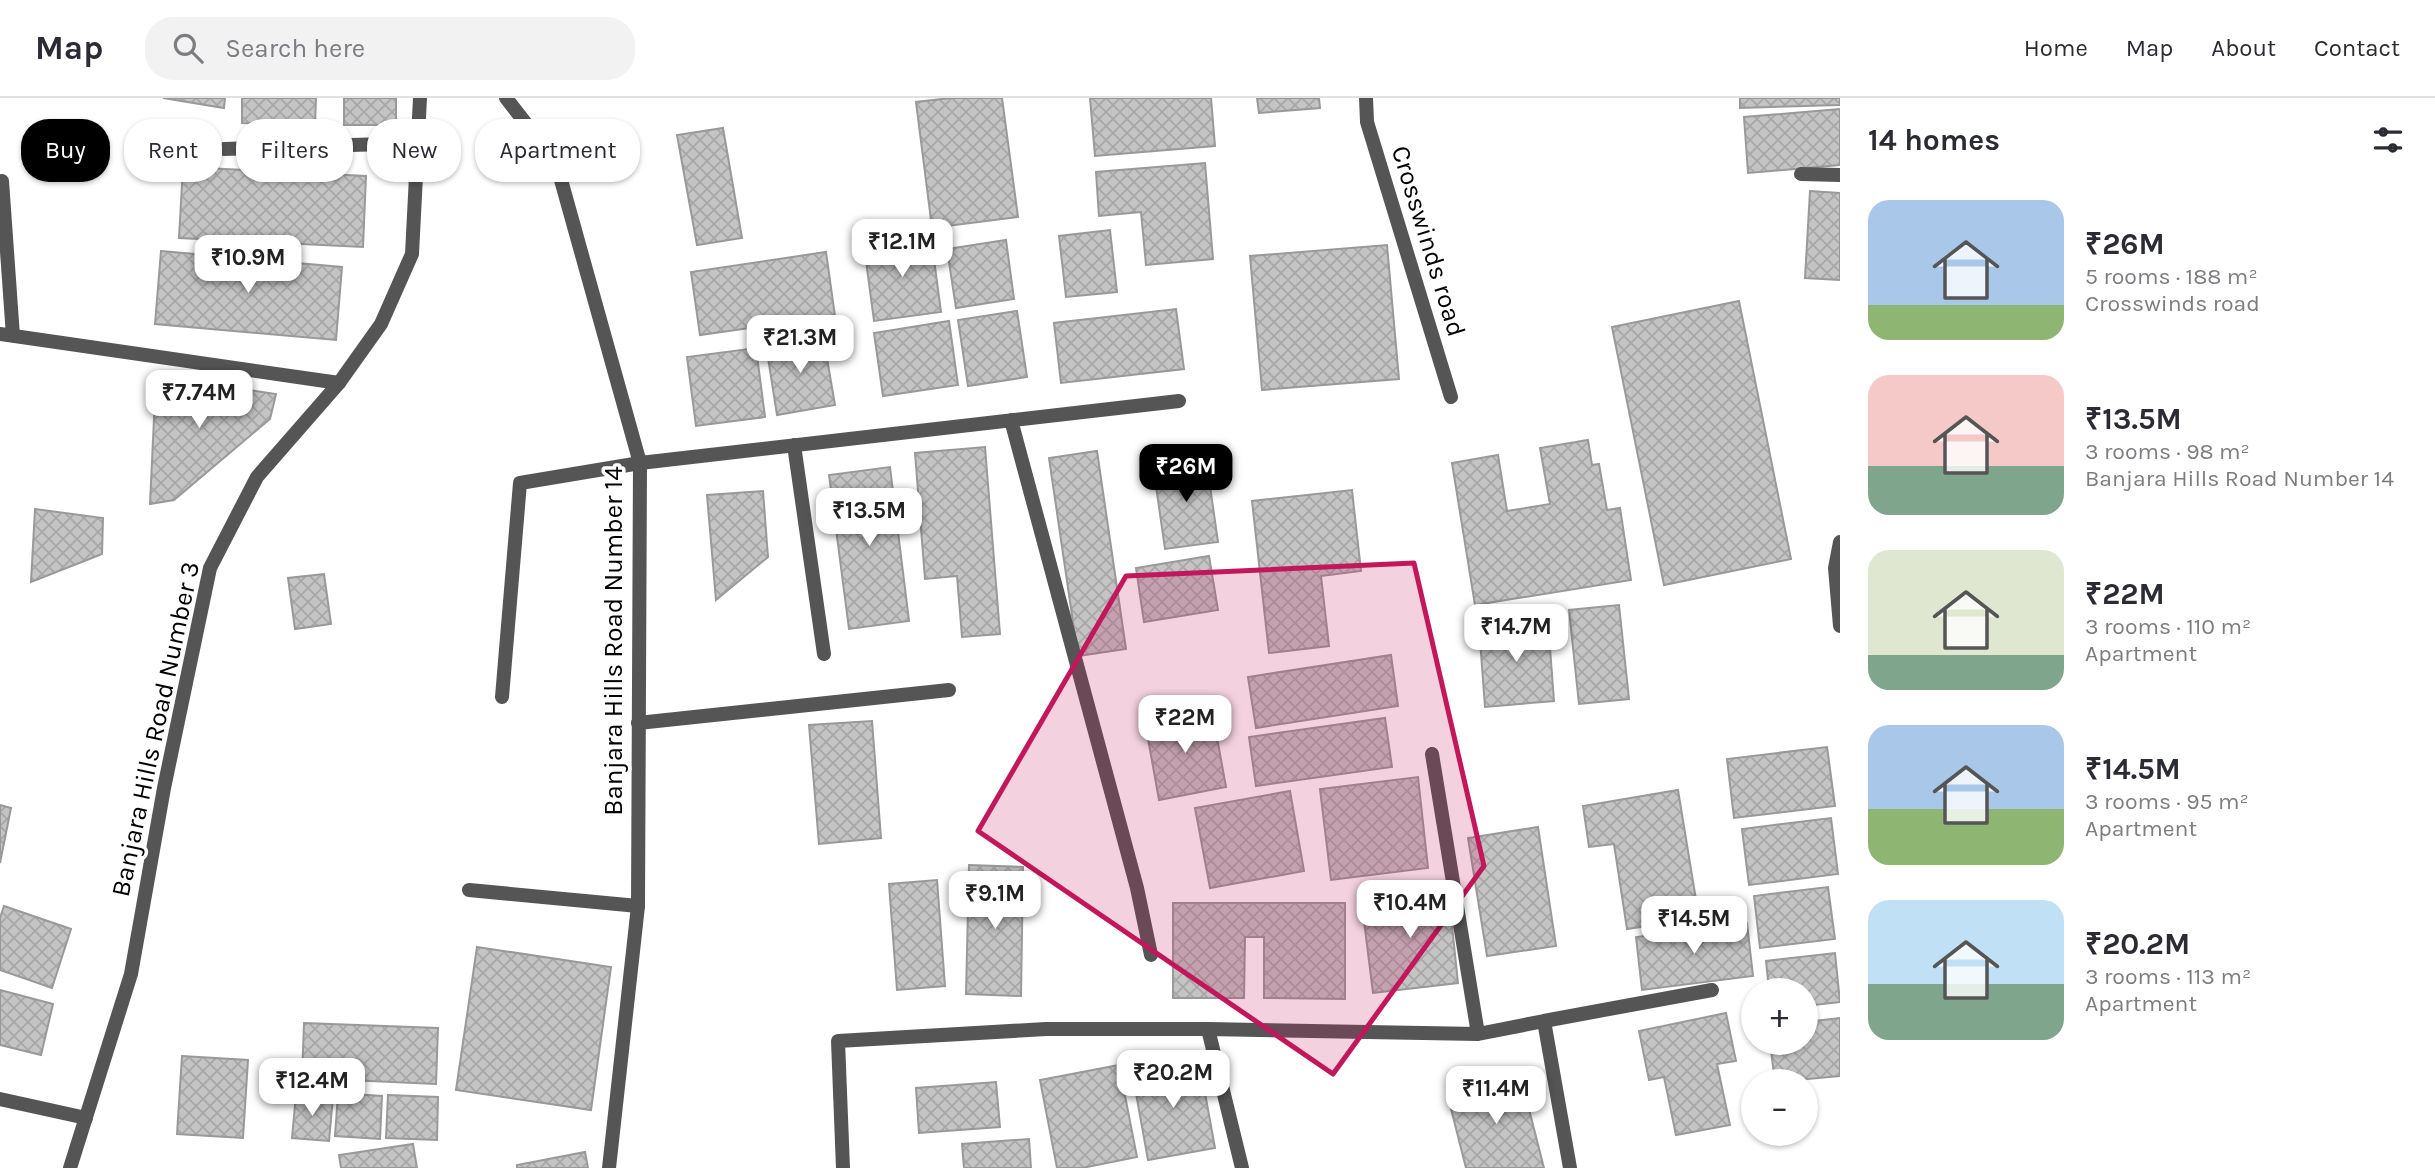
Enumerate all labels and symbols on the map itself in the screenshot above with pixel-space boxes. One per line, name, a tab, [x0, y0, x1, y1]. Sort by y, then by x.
street label: Crosswinds road	[1385, 142, 1472, 340]
pin: ₹12.1M	[845, 220, 959, 279]
pin: ₹10.9M	[191, 236, 305, 295]
pin: ₹21.3M	[743, 316, 857, 375]
pin: ₹7.74M	[142, 370, 256, 430]
pin: ₹26M	[1145, 444, 1227, 504]
street label: Banjara Hills Road Number 14	[598, 466, 629, 816]
pin: ₹13.5M	[812, 489, 926, 548]
street label: Banjara Hills Road Number 3	[105, 559, 206, 899]
pin: ₹14.7M	[1459, 604, 1573, 664]
pin: ₹22M	[1144, 696, 1226, 755]
pin: ₹9.1M	[946, 872, 1044, 931]
pin: ₹10.4M	[1353, 880, 1467, 940]
pin: ₹14.5M	[1637, 896, 1751, 956]
pin: ₹20.2M	[1116, 1051, 1230, 1110]
pin: ₹12.4M	[255, 1058, 369, 1118]
pin: ₹11.4M	[1439, 1066, 1553, 1126]

